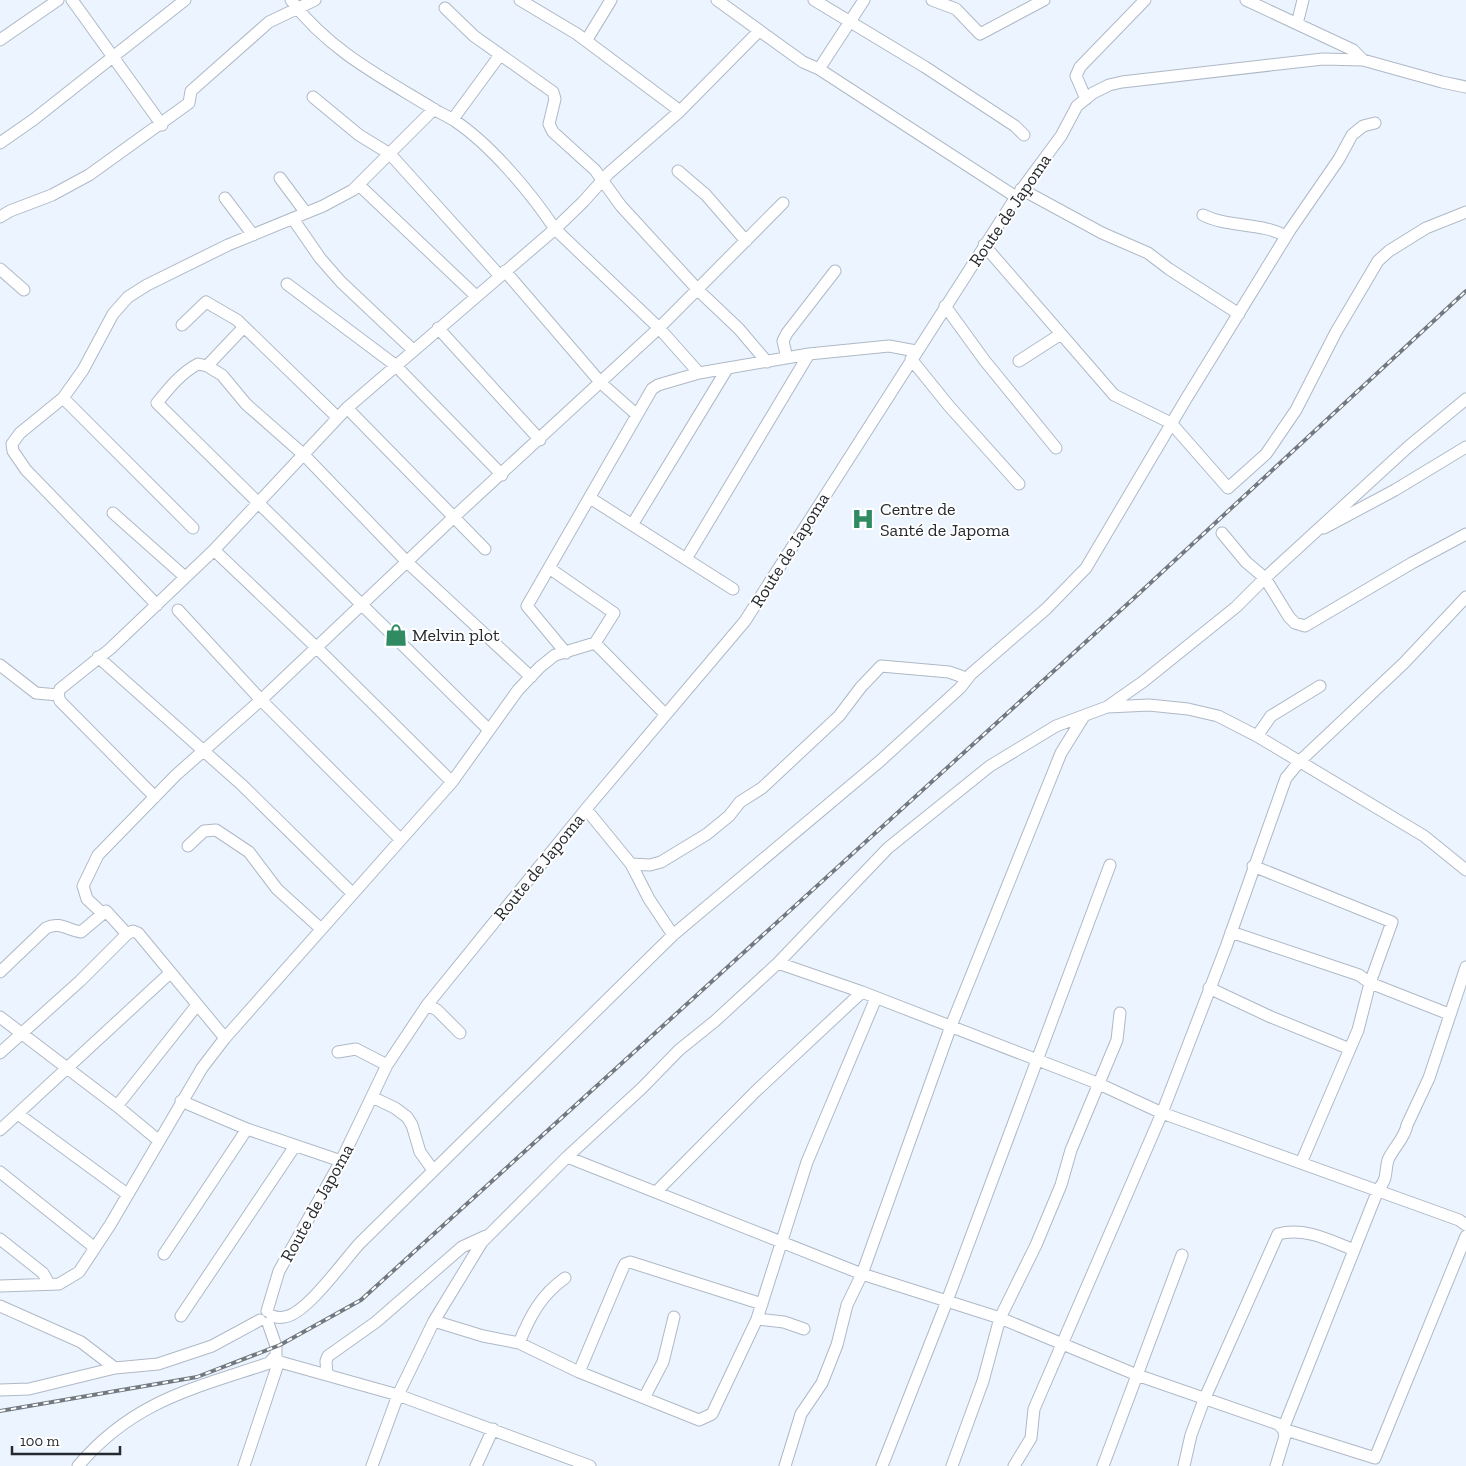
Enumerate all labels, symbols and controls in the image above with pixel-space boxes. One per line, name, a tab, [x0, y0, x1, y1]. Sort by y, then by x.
street label: Route de Japoma	[964, 149, 1056, 271]
street label: Route de Japoma	[746, 488, 834, 612]
place label: Centre de Santé de Japoma	[880, 498, 1010, 541]
hospital icon: Centre de Santé de Japoma	[850, 506, 876, 532]
shop icon: Melvin plot	[383, 622, 409, 648]
place label: Melvin plot	[412, 624, 500, 646]
street label: Route de Japoma	[489, 809, 589, 925]
street label: Route de Japoma	[276, 1140, 359, 1266]
scale bar	[12, 1424, 120, 1456]
text: 100 m	[20, 1432, 59, 1450]

